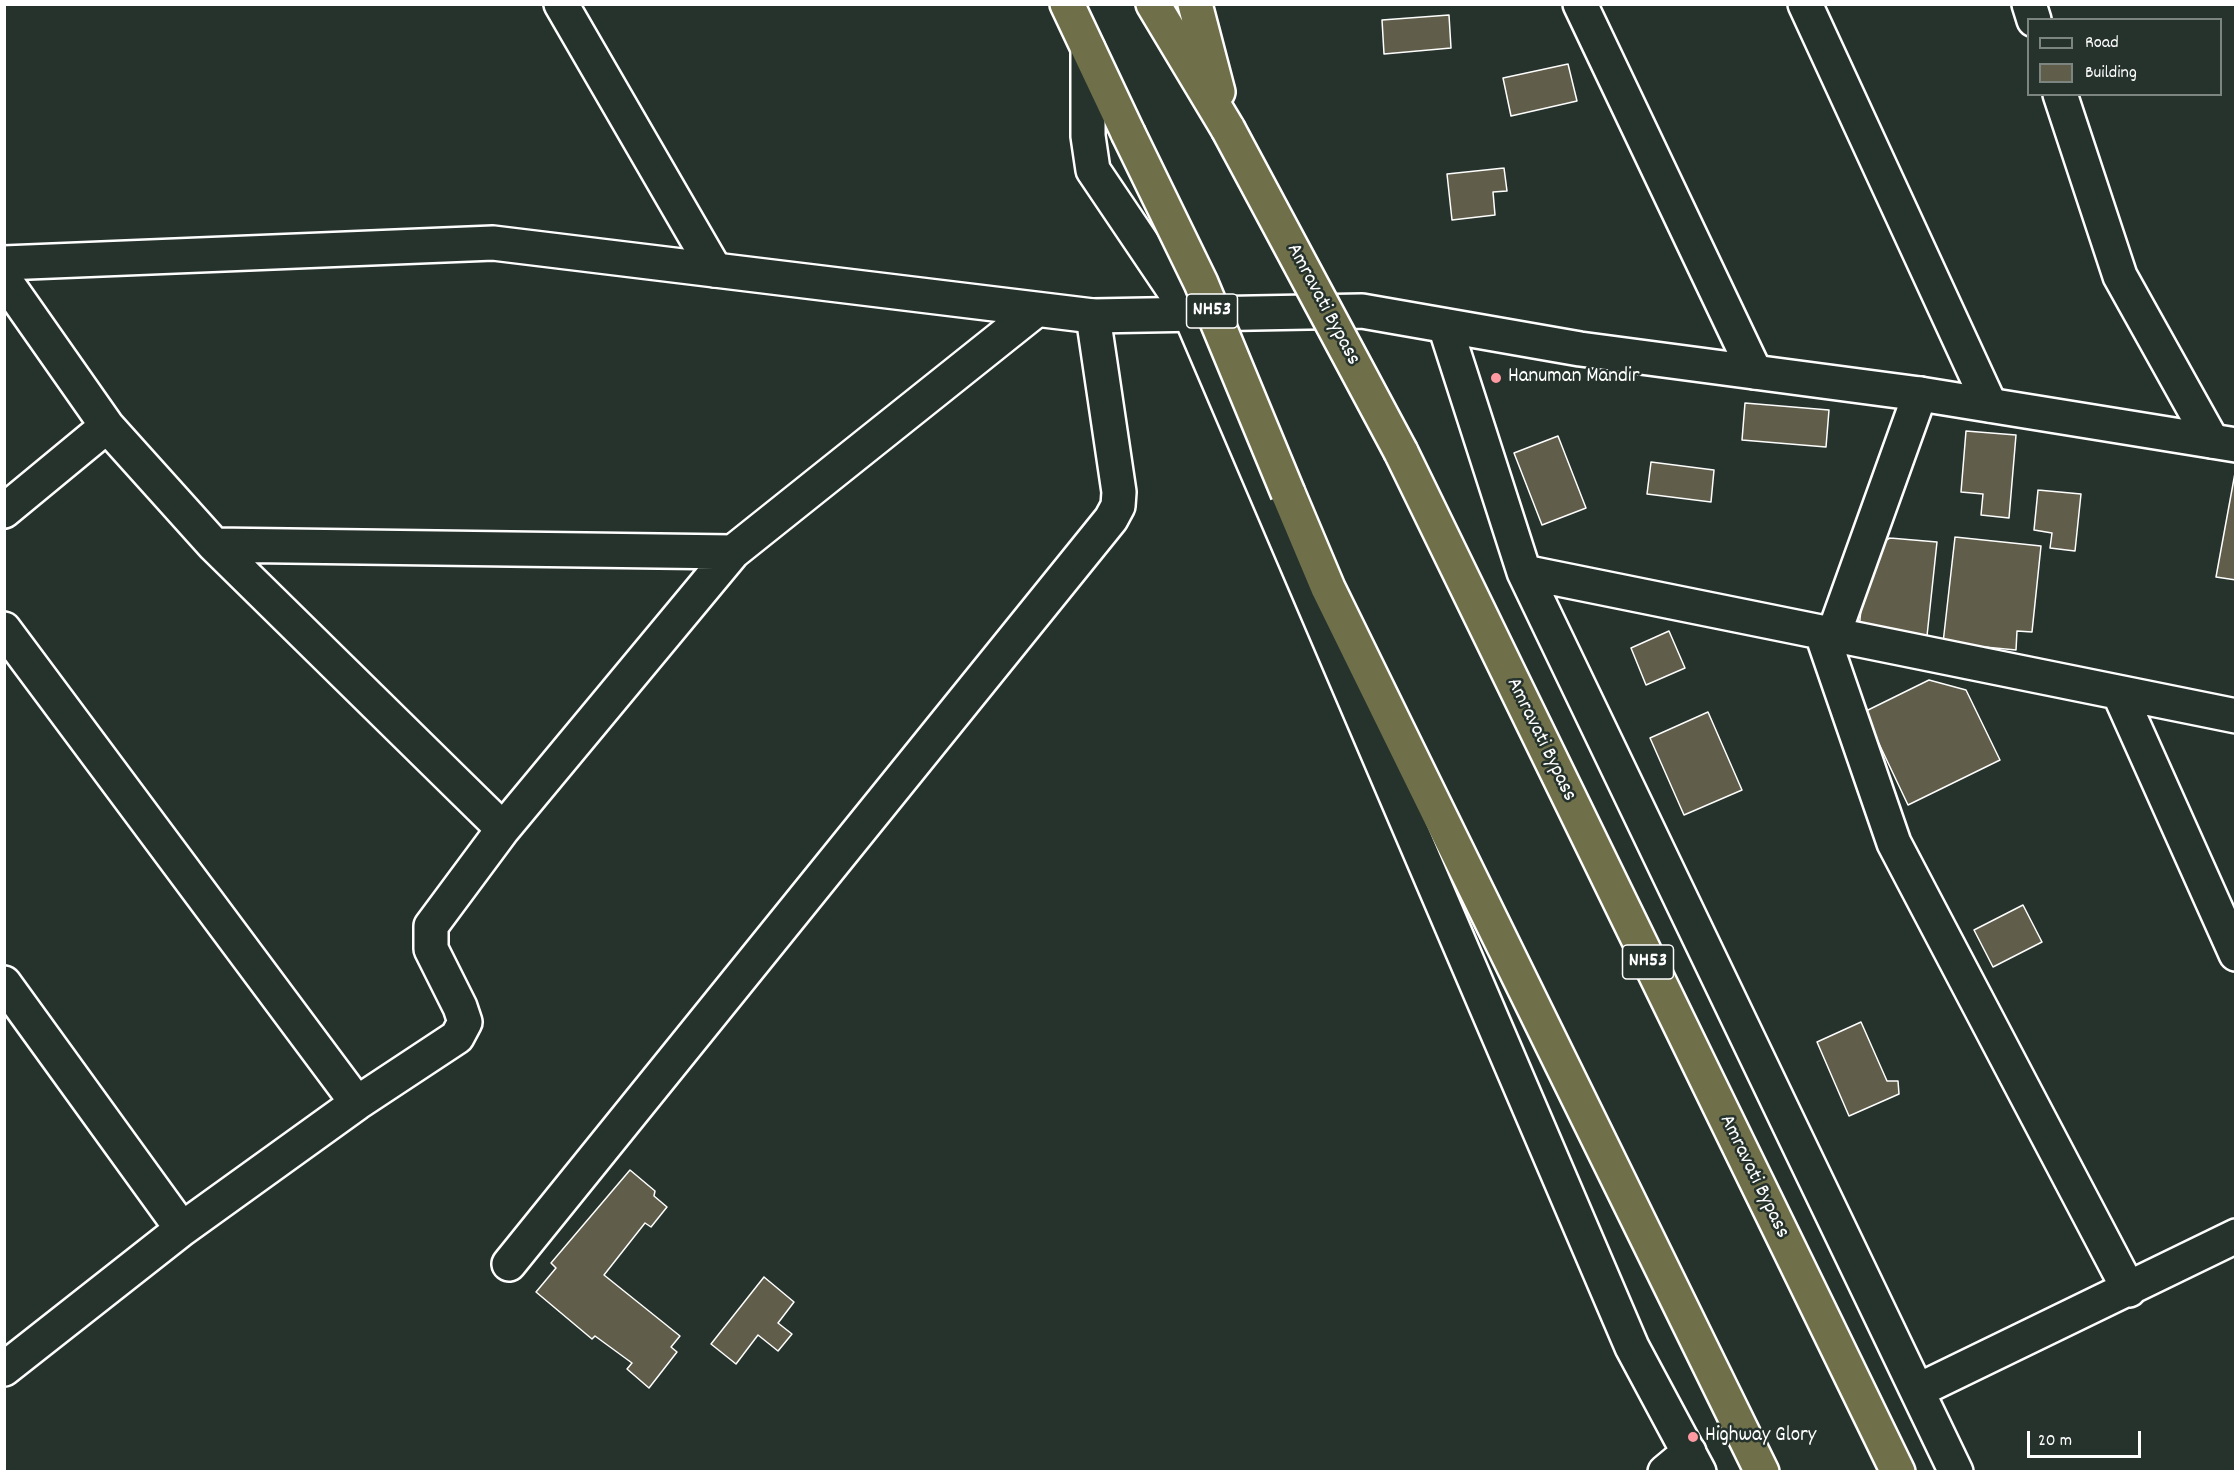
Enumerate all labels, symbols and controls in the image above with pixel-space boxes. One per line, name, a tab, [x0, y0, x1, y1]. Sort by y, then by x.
legend	[2027, 18, 2222, 96]
text: Road	[2085, 31, 2119, 56]
text: Building	[2085, 61, 2137, 86]
street label: Amravati Bypass	[1279, 240, 1365, 370]
road number: NH53	[1186, 294, 1238, 328]
place label: Hanuman Mandir	[1508, 365, 1639, 391]
marker: Hanuman Mandir	[1489, 371, 1503, 385]
street label: Amravati Bypass	[1499, 674, 1581, 806]
road number: NH53	[1622, 945, 1674, 979]
street label: Amravati Bypass	[1712, 1111, 1794, 1243]
scale bar	[2030, 1419, 2144, 1457]
place label: Highway Glory	[1705, 1424, 1816, 1450]
text: 20 m	[2038, 1429, 2072, 1454]
marker: Highway Glory	[1686, 1430, 1700, 1444]

